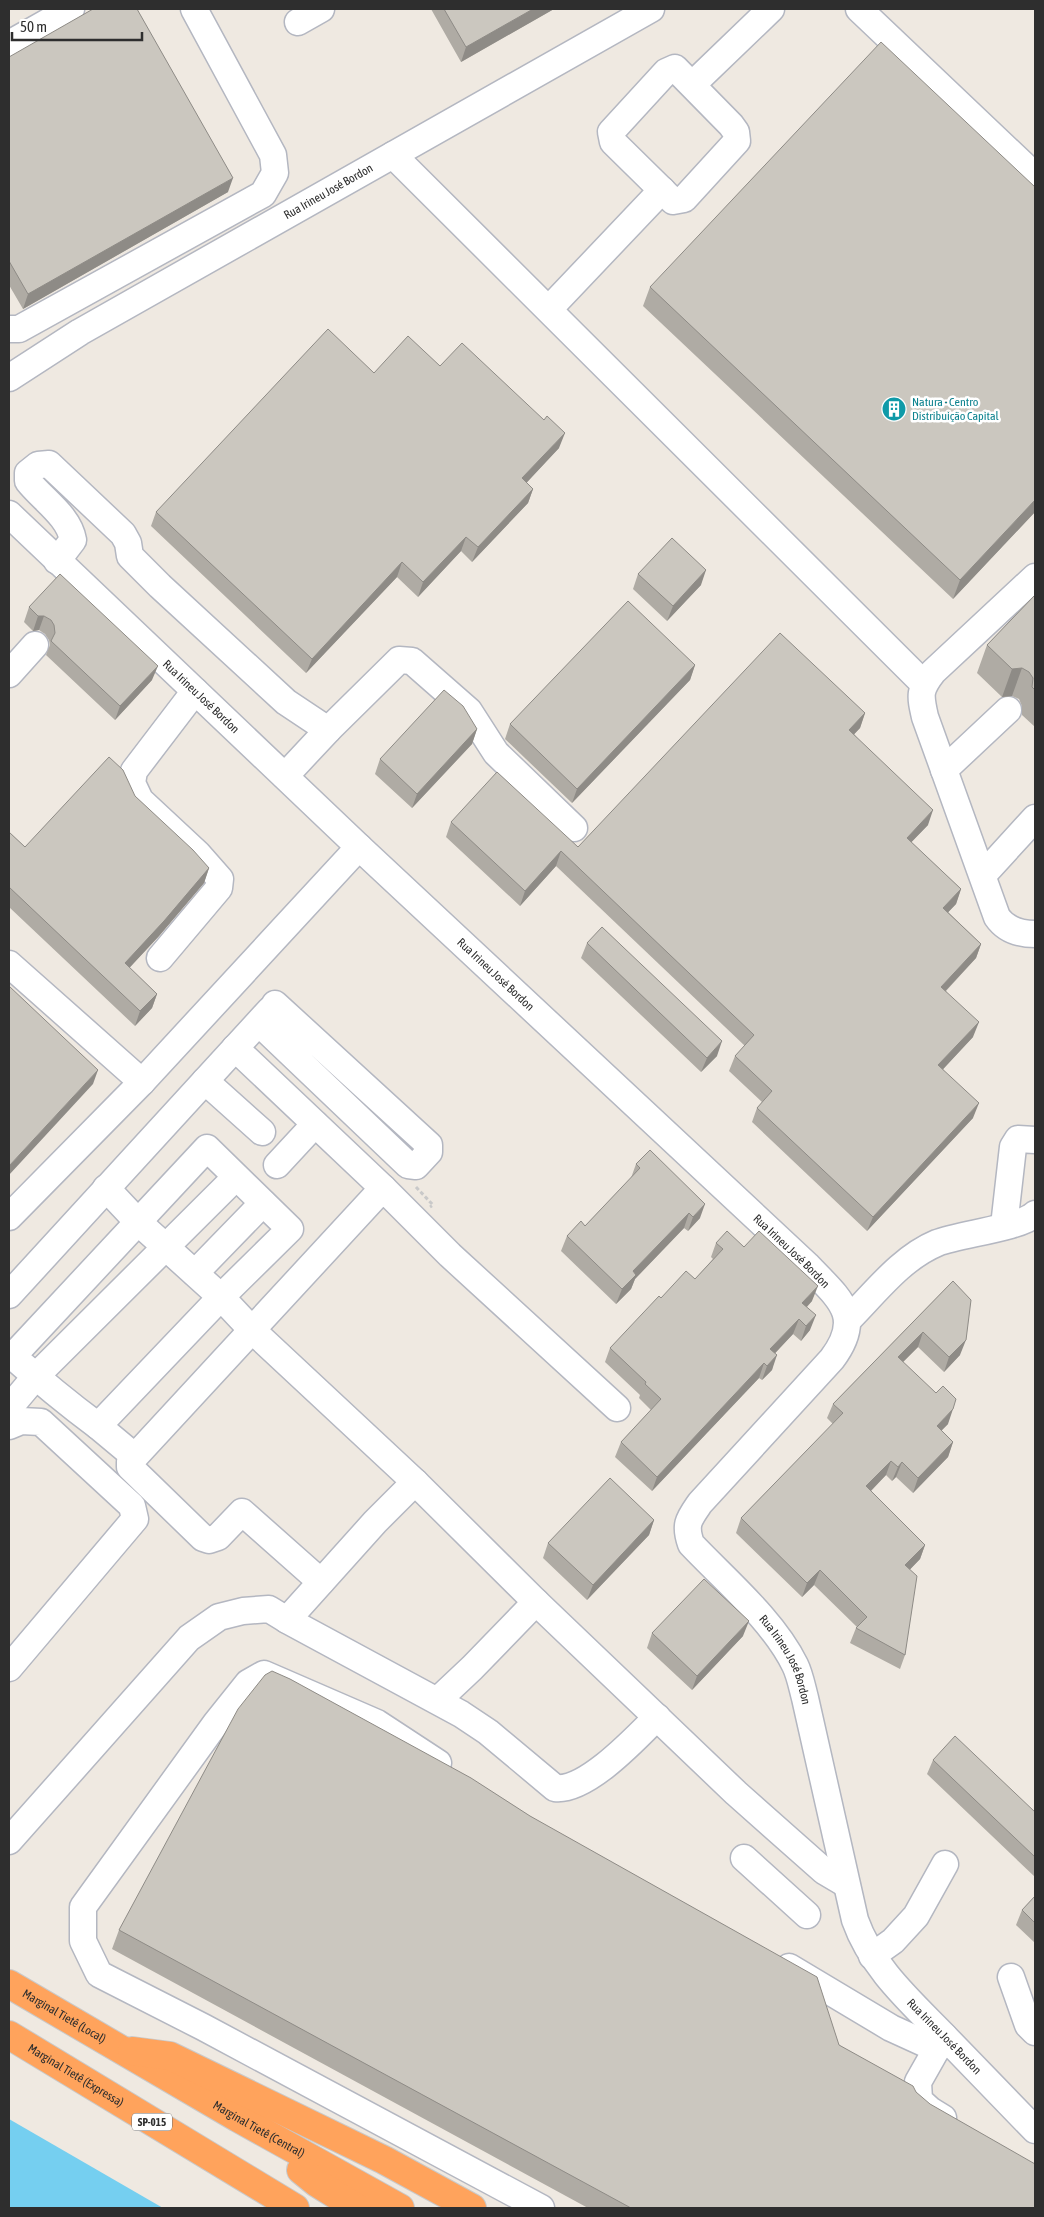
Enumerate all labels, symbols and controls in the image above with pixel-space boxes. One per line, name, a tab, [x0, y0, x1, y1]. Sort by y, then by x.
scale bar	[12, 10, 142, 42]
text: 50 m	[20, 18, 47, 35]
street label: Rua Irineu José Bordon	[281, 161, 375, 222]
place label: Natura - Centro Distribuição Capital	[912, 395, 999, 423]
building icon: Natura - Centro Distribuição Capital	[881, 396, 907, 422]
street label: Rua Irineu José Bordon	[160, 657, 242, 736]
street label: Rua Irineu José Bordon	[454, 935, 537, 1014]
street label: Rua Irineu José Bordon	[750, 1212, 832, 1291]
street label: Rua Irineu José Bordon	[756, 1612, 813, 1706]
street label: Marginal Tietê (Local)	[20, 1987, 108, 2046]
street label: Rua Irineu José Bordon	[904, 1996, 984, 2077]
street label: Marginal Tietê (Expressa)	[25, 2041, 126, 2110]
street label: Marginal Tietê (Central)	[211, 2098, 307, 2161]
road number: SP-015	[132, 2114, 172, 2130]

